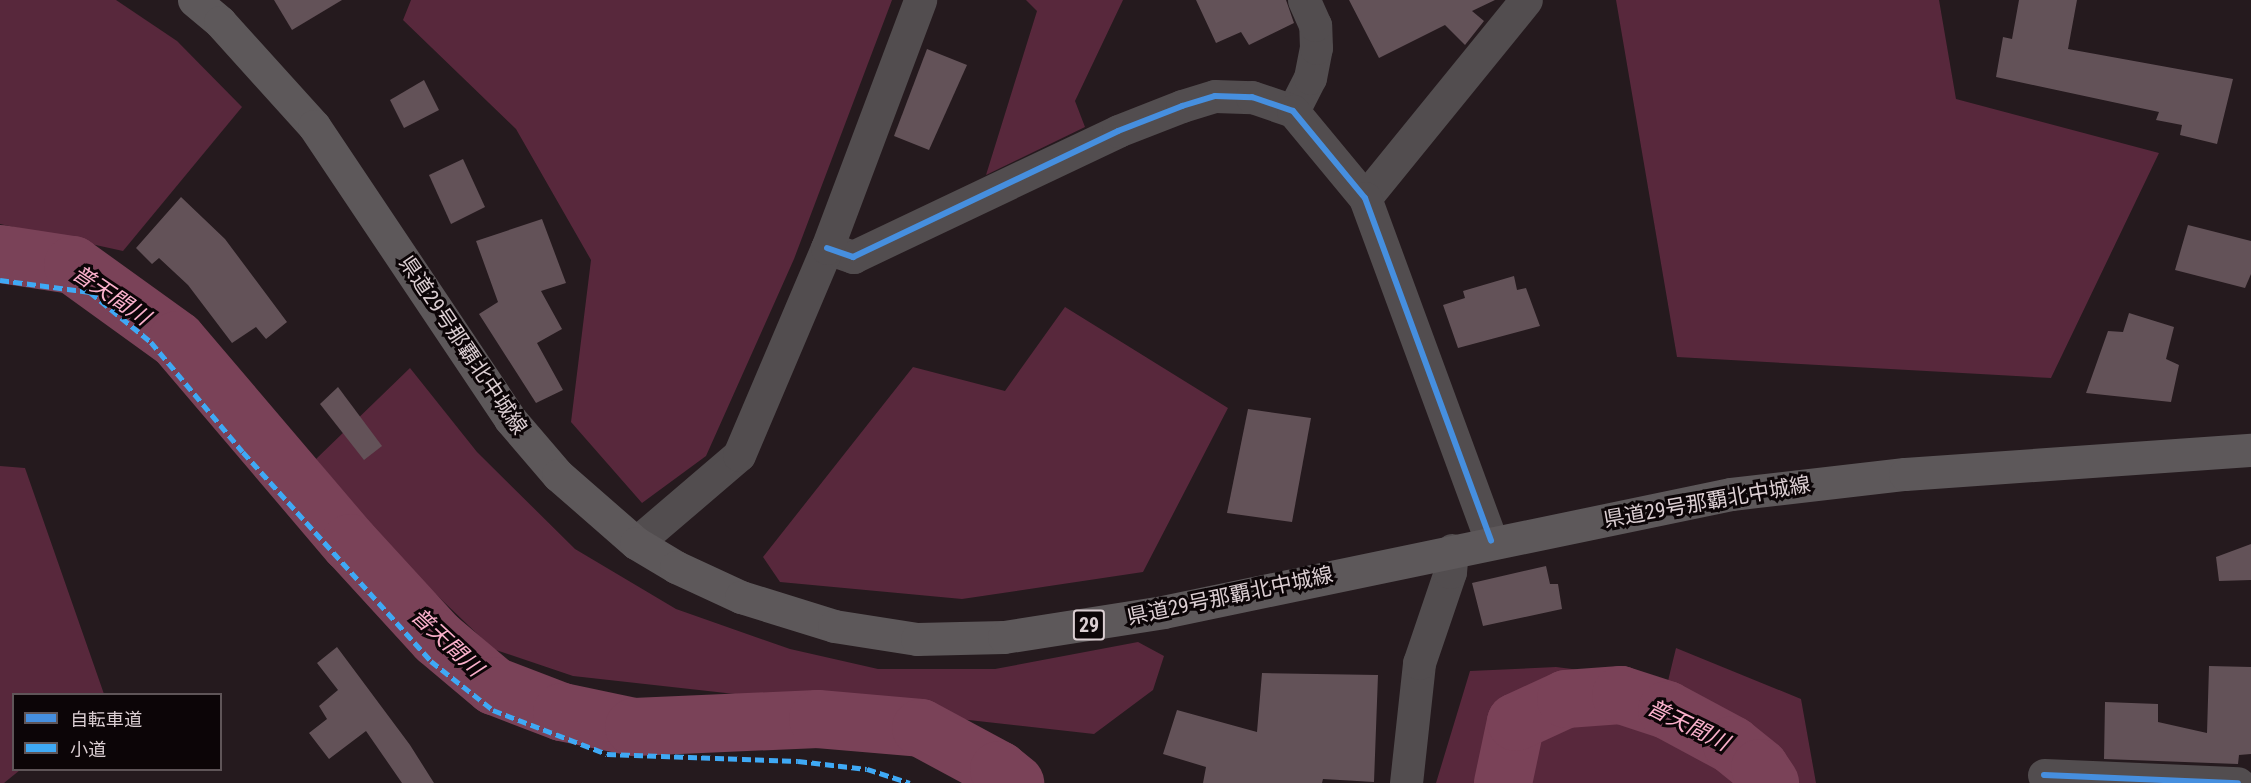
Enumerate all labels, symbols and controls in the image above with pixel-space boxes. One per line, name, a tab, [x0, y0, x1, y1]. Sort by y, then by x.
street label: 県道29号那覇北中城線	[394, 251, 532, 439]
water label: 普天間川	[67, 259, 155, 331]
street label: 県道29号那覇北中城線	[1602, 471, 1812, 533]
street label: 県道29号那覇北中城線	[1125, 562, 1335, 630]
water label: 普天間川	[406, 602, 488, 682]
road number: 29	[1072, 608, 1106, 642]
legend	[12, 693, 222, 771]
water label: 普天間川	[1643, 694, 1733, 756]
text: 自転車道	[70, 709, 142, 730]
text: 小道	[70, 739, 106, 760]

